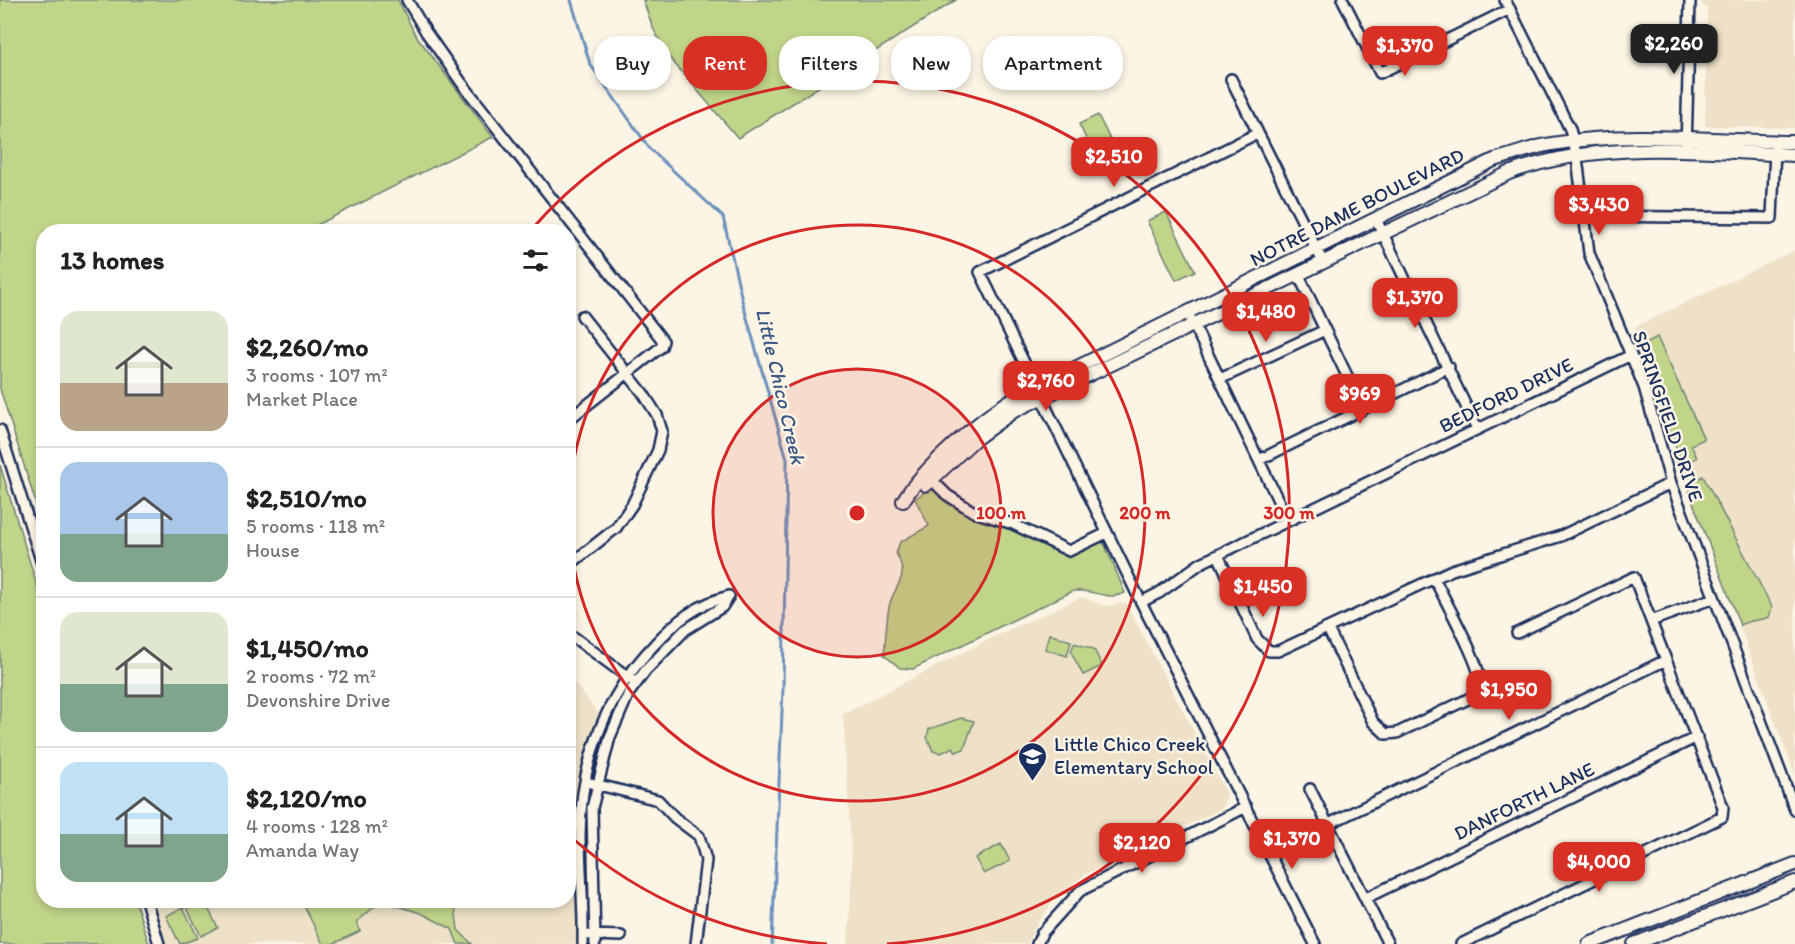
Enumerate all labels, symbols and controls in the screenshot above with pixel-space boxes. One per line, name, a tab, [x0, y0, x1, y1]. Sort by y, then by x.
pin: $2,260	[1625, 24, 1723, 75]
pin: $1,370	[1356, 26, 1454, 77]
text: $2,260	[1645, 31, 1703, 55]
text: $1,370	[1376, 33, 1434, 57]
chip: Buy	[594, 36, 671, 90]
chip: Rent	[683, 36, 767, 90]
chip: Filters	[779, 36, 879, 90]
chip: New	[891, 36, 971, 90]
chip: Apartment	[983, 36, 1123, 90]
pin: $2,510	[1065, 137, 1163, 188]
street label: NOTRE DAME BOULEVARD	[1246, 142, 1468, 272]
text: $2,510	[1085, 144, 1143, 168]
pin: $3,430	[1550, 185, 1648, 236]
text: $3,430	[1568, 192, 1630, 216]
text: 13 homes	[60, 244, 164, 276]
icon: filters	[519, 244, 552, 277]
pin: $1,370	[1366, 278, 1464, 329]
text: $1,370	[1386, 285, 1444, 309]
pin: $1,480	[1217, 292, 1315, 343]
text: $1,480	[1236, 299, 1296, 323]
water label: Little Chico Creek	[751, 306, 811, 468]
street label: SPRINGFIELD DRIVE	[1627, 327, 1709, 505]
text: $2,260/mo	[246, 331, 368, 363]
icon: home	[108, 335, 180, 407]
street label: BEDFORD DRIVE	[1435, 352, 1577, 438]
pin: $2,760	[997, 361, 1095, 412]
text: 3 rooms · 107 m²	[246, 363, 388, 387]
text: $2,760	[1017, 368, 1075, 392]
pin: $969	[1324, 374, 1396, 425]
text: $969	[1339, 381, 1381, 405]
text: Market Place	[246, 387, 358, 411]
text: $2,510/mo	[246, 482, 367, 514]
icon: home	[108, 486, 180, 558]
text: 100 m	[976, 502, 1027, 524]
text: 200 m	[1120, 502, 1171, 524]
text: 300 m	[1263, 502, 1315, 524]
centre of rings	[847, 503, 867, 523]
text: 5 rooms · 118 m²	[246, 514, 385, 538]
text: House	[246, 538, 300, 562]
pin: $1,450	[1214, 567, 1312, 618]
text: $1,450	[1234, 574, 1293, 598]
text: $1,450/mo	[246, 632, 369, 664]
icon: home	[108, 636, 180, 708]
text: 2 rooms · 72 m²	[246, 664, 376, 688]
pin: $1,950	[1460, 670, 1558, 721]
text: $1,950	[1480, 677, 1538, 701]
text: Devonshire Drive	[246, 688, 390, 712]
place label: Little Chico Creek Elementary School	[1054, 732, 1214, 779]
school or university icon: Little Chico Creek Elementary School	[1017, 740, 1049, 782]
street label: DANFORTH LANE	[1450, 757, 1598, 845]
text: $2,120/mo	[246, 782, 367, 814]
icon: home	[108, 786, 180, 858]
text: 4 rooms · 128 m²	[246, 814, 388, 838]
pin: $1,370	[1243, 819, 1341, 870]
pin: $2,120	[1093, 823, 1191, 874]
text: $1,370	[1263, 826, 1321, 850]
text: $2,120	[1113, 830, 1171, 854]
text: Amanda Way	[246, 838, 359, 862]
pin: $4,000	[1550, 842, 1648, 893]
text: $4,000	[1567, 849, 1631, 873]

